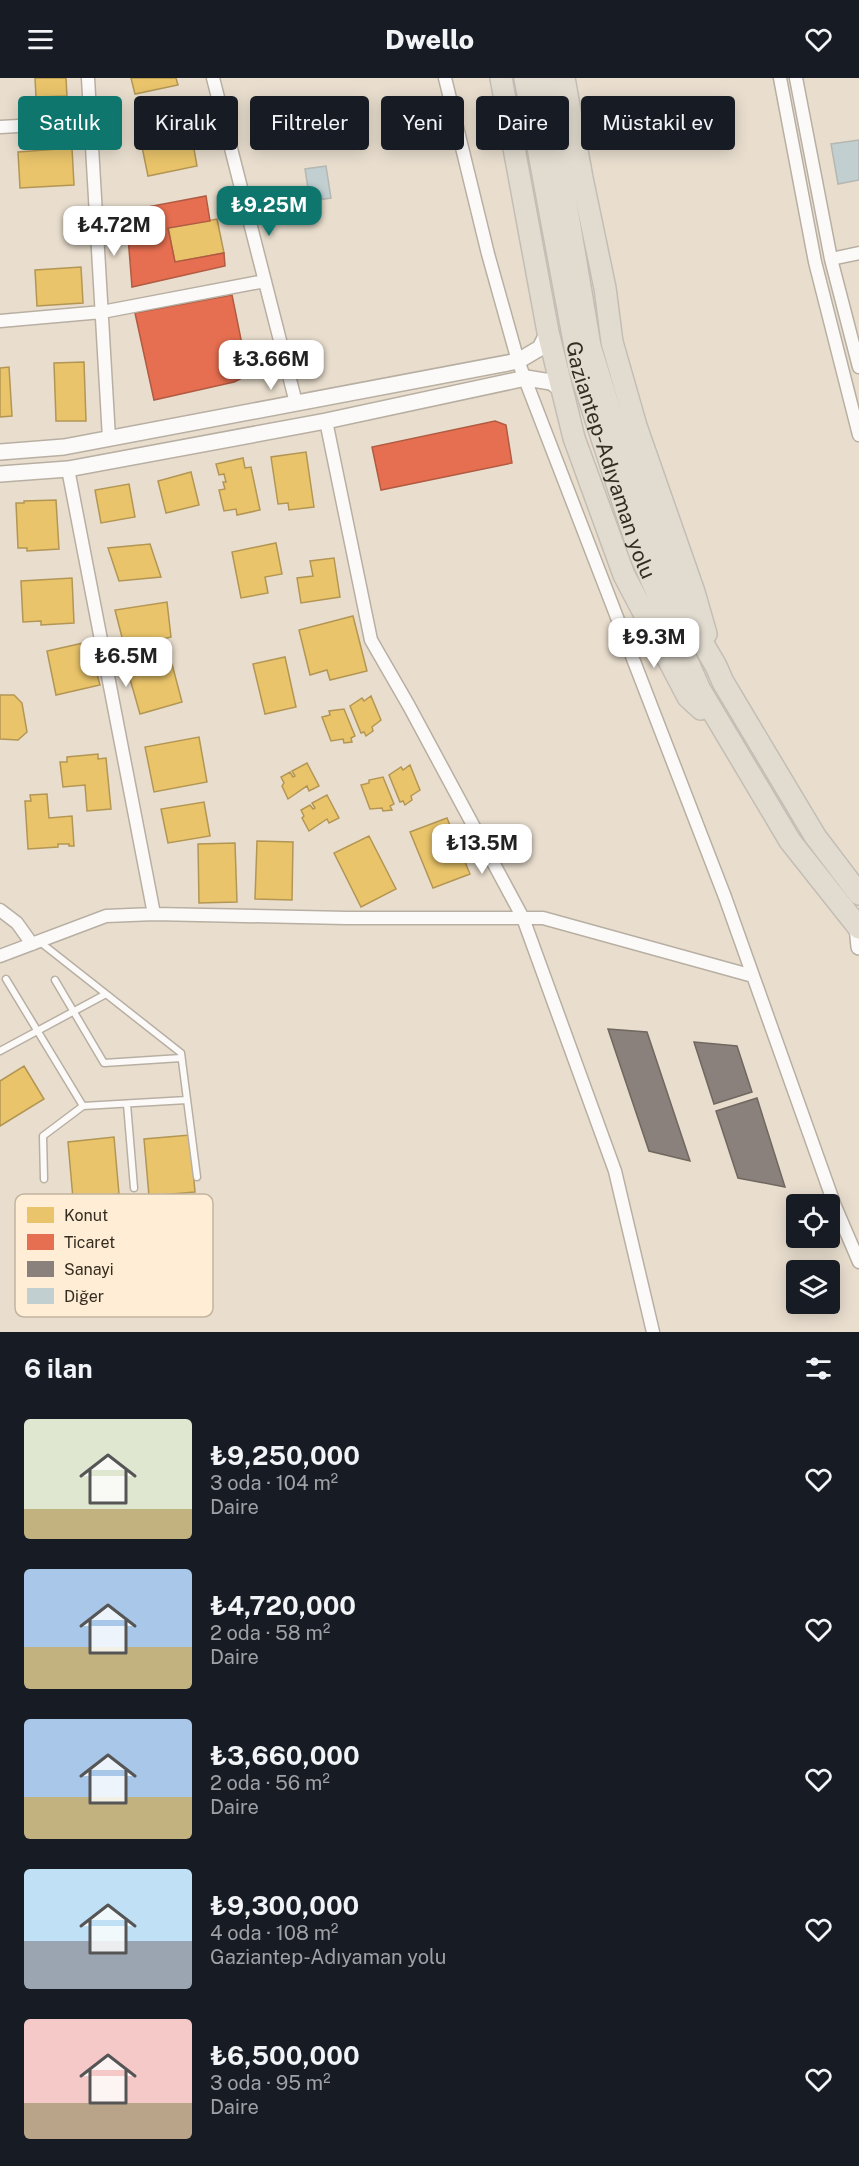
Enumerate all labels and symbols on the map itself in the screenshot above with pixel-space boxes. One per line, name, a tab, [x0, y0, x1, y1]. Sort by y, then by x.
pin: ₺9.25M	[220, 186, 318, 237]
pin: ₺4.72M	[65, 206, 163, 257]
street label: Gaziantep-Adıyaman yolu	[562, 339, 662, 582]
pin: ₺3.66M	[222, 340, 320, 391]
pin: ₺9.3M	[612, 618, 696, 669]
pin: ₺6.5M	[84, 637, 168, 688]
pin: ₺13.5M	[433, 824, 531, 875]
legend	[15, 1194, 213, 1317]
text: Konut	[64, 1206, 108, 1225]
text: Ticaret	[64, 1233, 115, 1252]
text: Sanayi	[64, 1260, 114, 1279]
text: Diğer	[64, 1287, 104, 1306]

